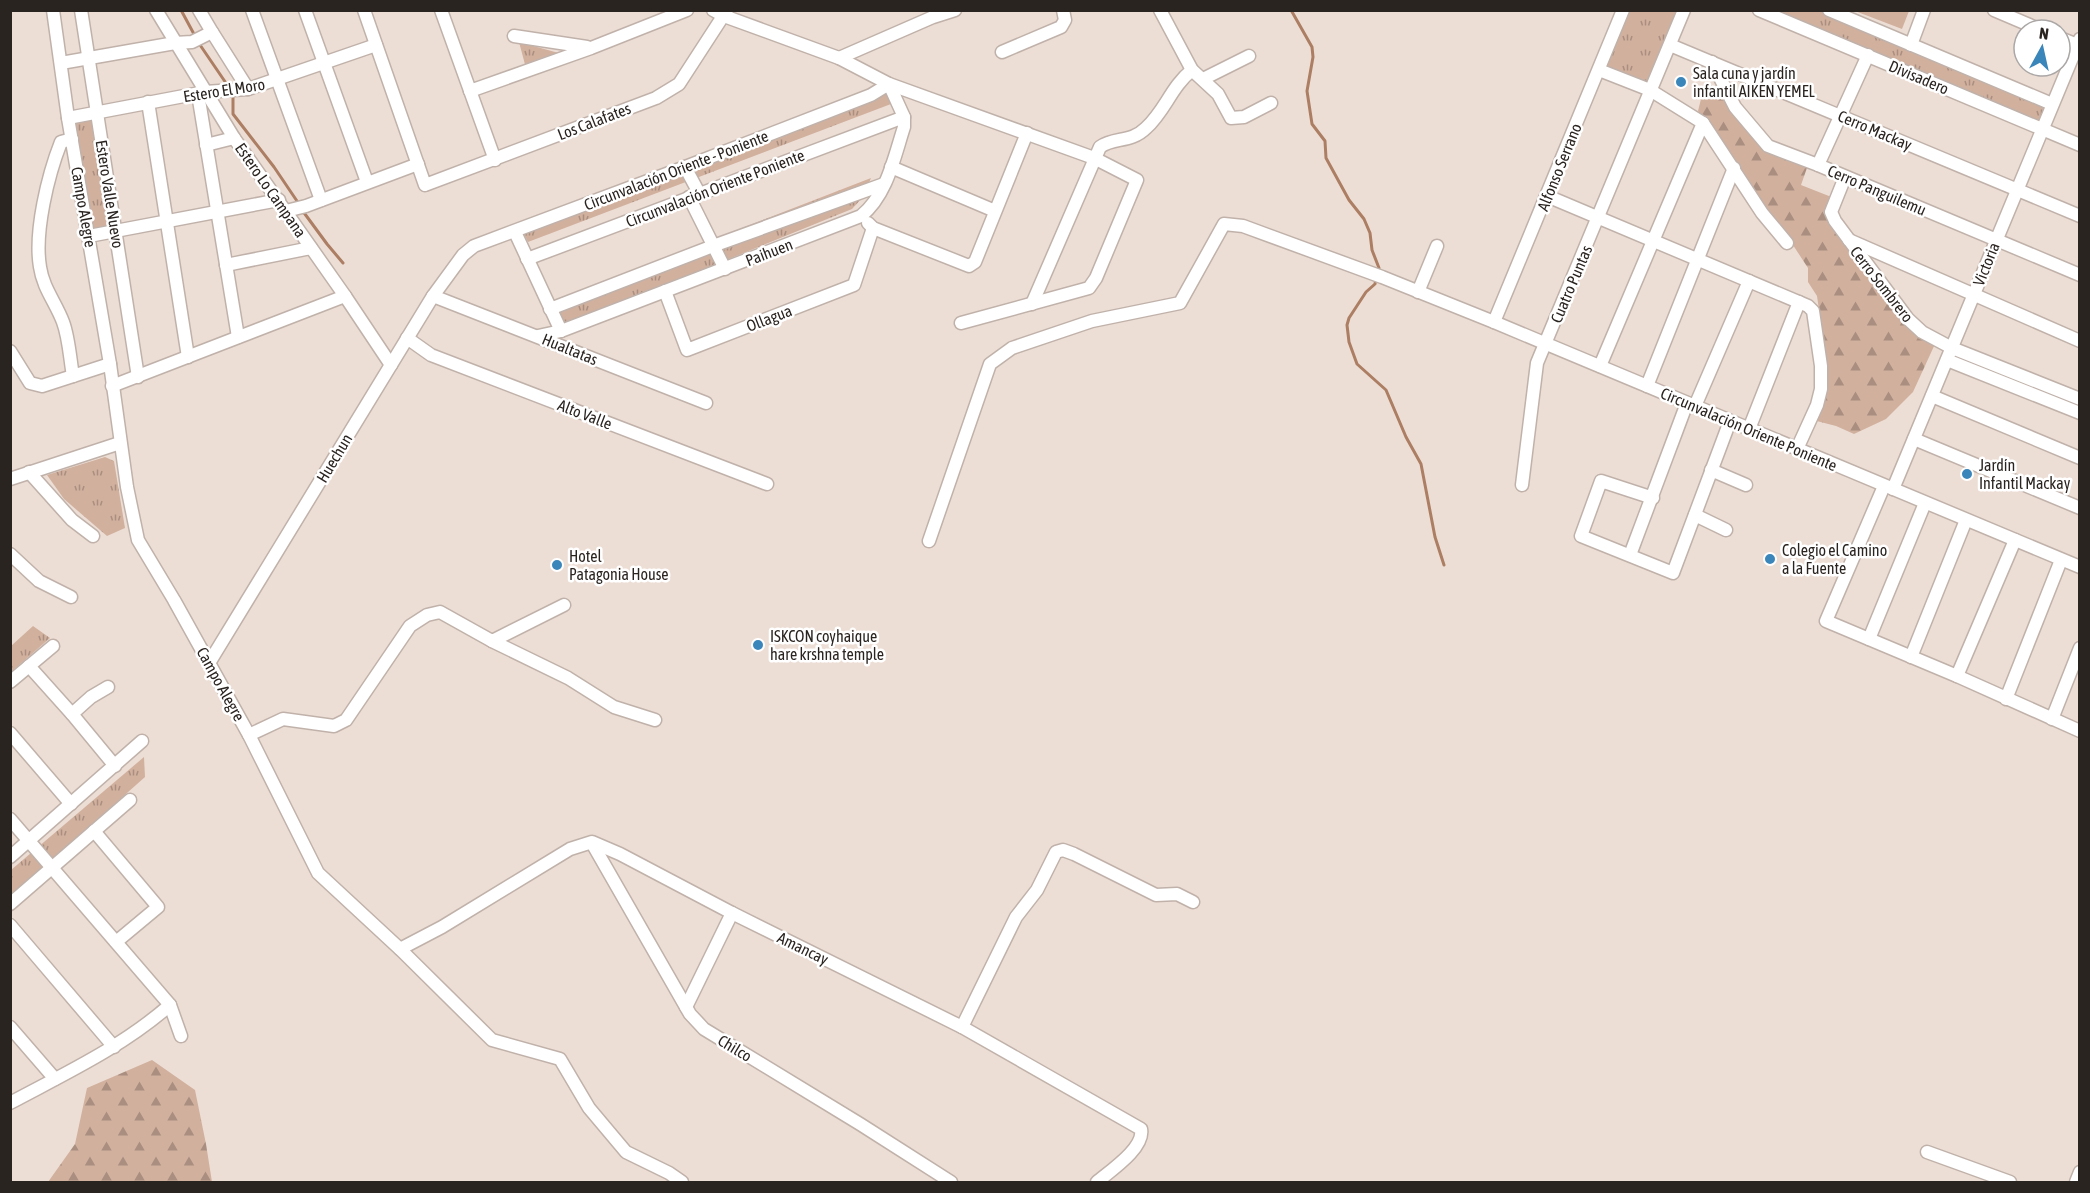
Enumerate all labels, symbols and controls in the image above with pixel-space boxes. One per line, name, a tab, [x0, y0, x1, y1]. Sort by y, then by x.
north arrow	[2012, 18, 2072, 78]
text: N	[2038, 24, 2050, 43]
street label: Divisadero	[1886, 56, 1952, 98]
place label: Sala cuna y jardín infantil AIKEN YEMEL	[1693, 64, 1815, 100]
street label: Estero El Moro	[182, 75, 266, 105]
marker: Sala cuna y jardín infantil AIKEN YEMEL	[1674, 75, 1688, 89]
street label: Los Calafates	[555, 99, 634, 143]
street label: Cerro Mackay	[1835, 106, 1915, 155]
street label: Alfonso Serrano	[1533, 121, 1585, 213]
street label: Circunvalación Oriente - Poniente	[581, 127, 771, 213]
street label: Estero Valle Nuevo	[93, 139, 127, 249]
street label: Estero Lo Campana	[231, 139, 310, 241]
street label: Circunvalación Oriente Poniente	[623, 146, 807, 230]
street label: Cerro Panguilemu	[1825, 161, 1929, 220]
street label: Campo Alegre	[67, 165, 100, 249]
street label: Paihuen	[743, 235, 795, 269]
street label: Victoria	[1969, 240, 2003, 288]
street label: Cuatro Puntas	[1547, 242, 1596, 325]
street label: Cerro Sombrero	[1847, 243, 1917, 325]
street label: Ollagua	[744, 301, 795, 336]
street label: Hualtatas	[540, 330, 601, 368]
street label: Circunvalación Oriente Poniente	[1658, 384, 1840, 474]
street label: Alto Valle	[555, 395, 615, 433]
street label: Huechun	[313, 430, 355, 486]
place label: Jardín Infantil Mackay	[1979, 456, 2071, 493]
marker: Jardín Infantil Mackay	[1960, 467, 1974, 481]
place label: Colegio el Camino a la Fuente	[1782, 541, 1887, 577]
place label: Hotel Patagonia House	[569, 547, 669, 584]
marker: Colegio el Camino a la Fuente	[1763, 552, 1777, 566]
marker: Hotel Patagonia House	[550, 558, 564, 572]
place label: ISKCON coyhaique hare krshna temple	[770, 627, 884, 664]
marker: ISKCON coyhaique hare krshna temple	[751, 638, 765, 652]
street label: Campo Alegre	[192, 644, 249, 724]
street label: Amancay	[774, 928, 832, 969]
street label: Chilco	[715, 1031, 755, 1065]

